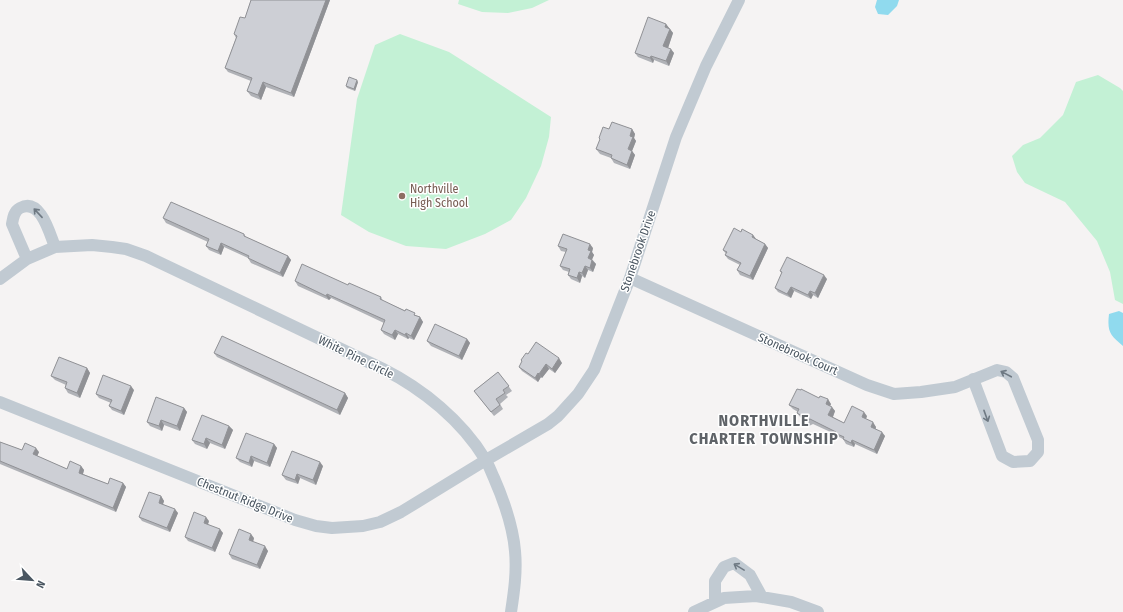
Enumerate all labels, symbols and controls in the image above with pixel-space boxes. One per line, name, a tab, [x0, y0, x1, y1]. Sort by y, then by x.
place label: Northville High School	[410, 182, 468, 210]
marker: Northville High School	[397, 191, 407, 201]
one-way arrow	[34, 208, 43, 218]
street label: Stonebrook Drive	[618, 208, 658, 293]
street label: Stonebrook Court	[756, 330, 840, 378]
street label: White Pine Circle	[316, 333, 396, 381]
one-way arrow	[1000, 370, 1012, 377]
one-way arrow	[983, 409, 991, 421]
district label: NORTHVILLE CHARTER TOWNSHIP	[689, 411, 839, 448]
street label: Chestnut Ridge Drive	[195, 474, 295, 526]
north arrow	[12, 560, 52, 600]
one-way arrow	[733, 563, 745, 571]
text: N	[33, 578, 48, 590]

